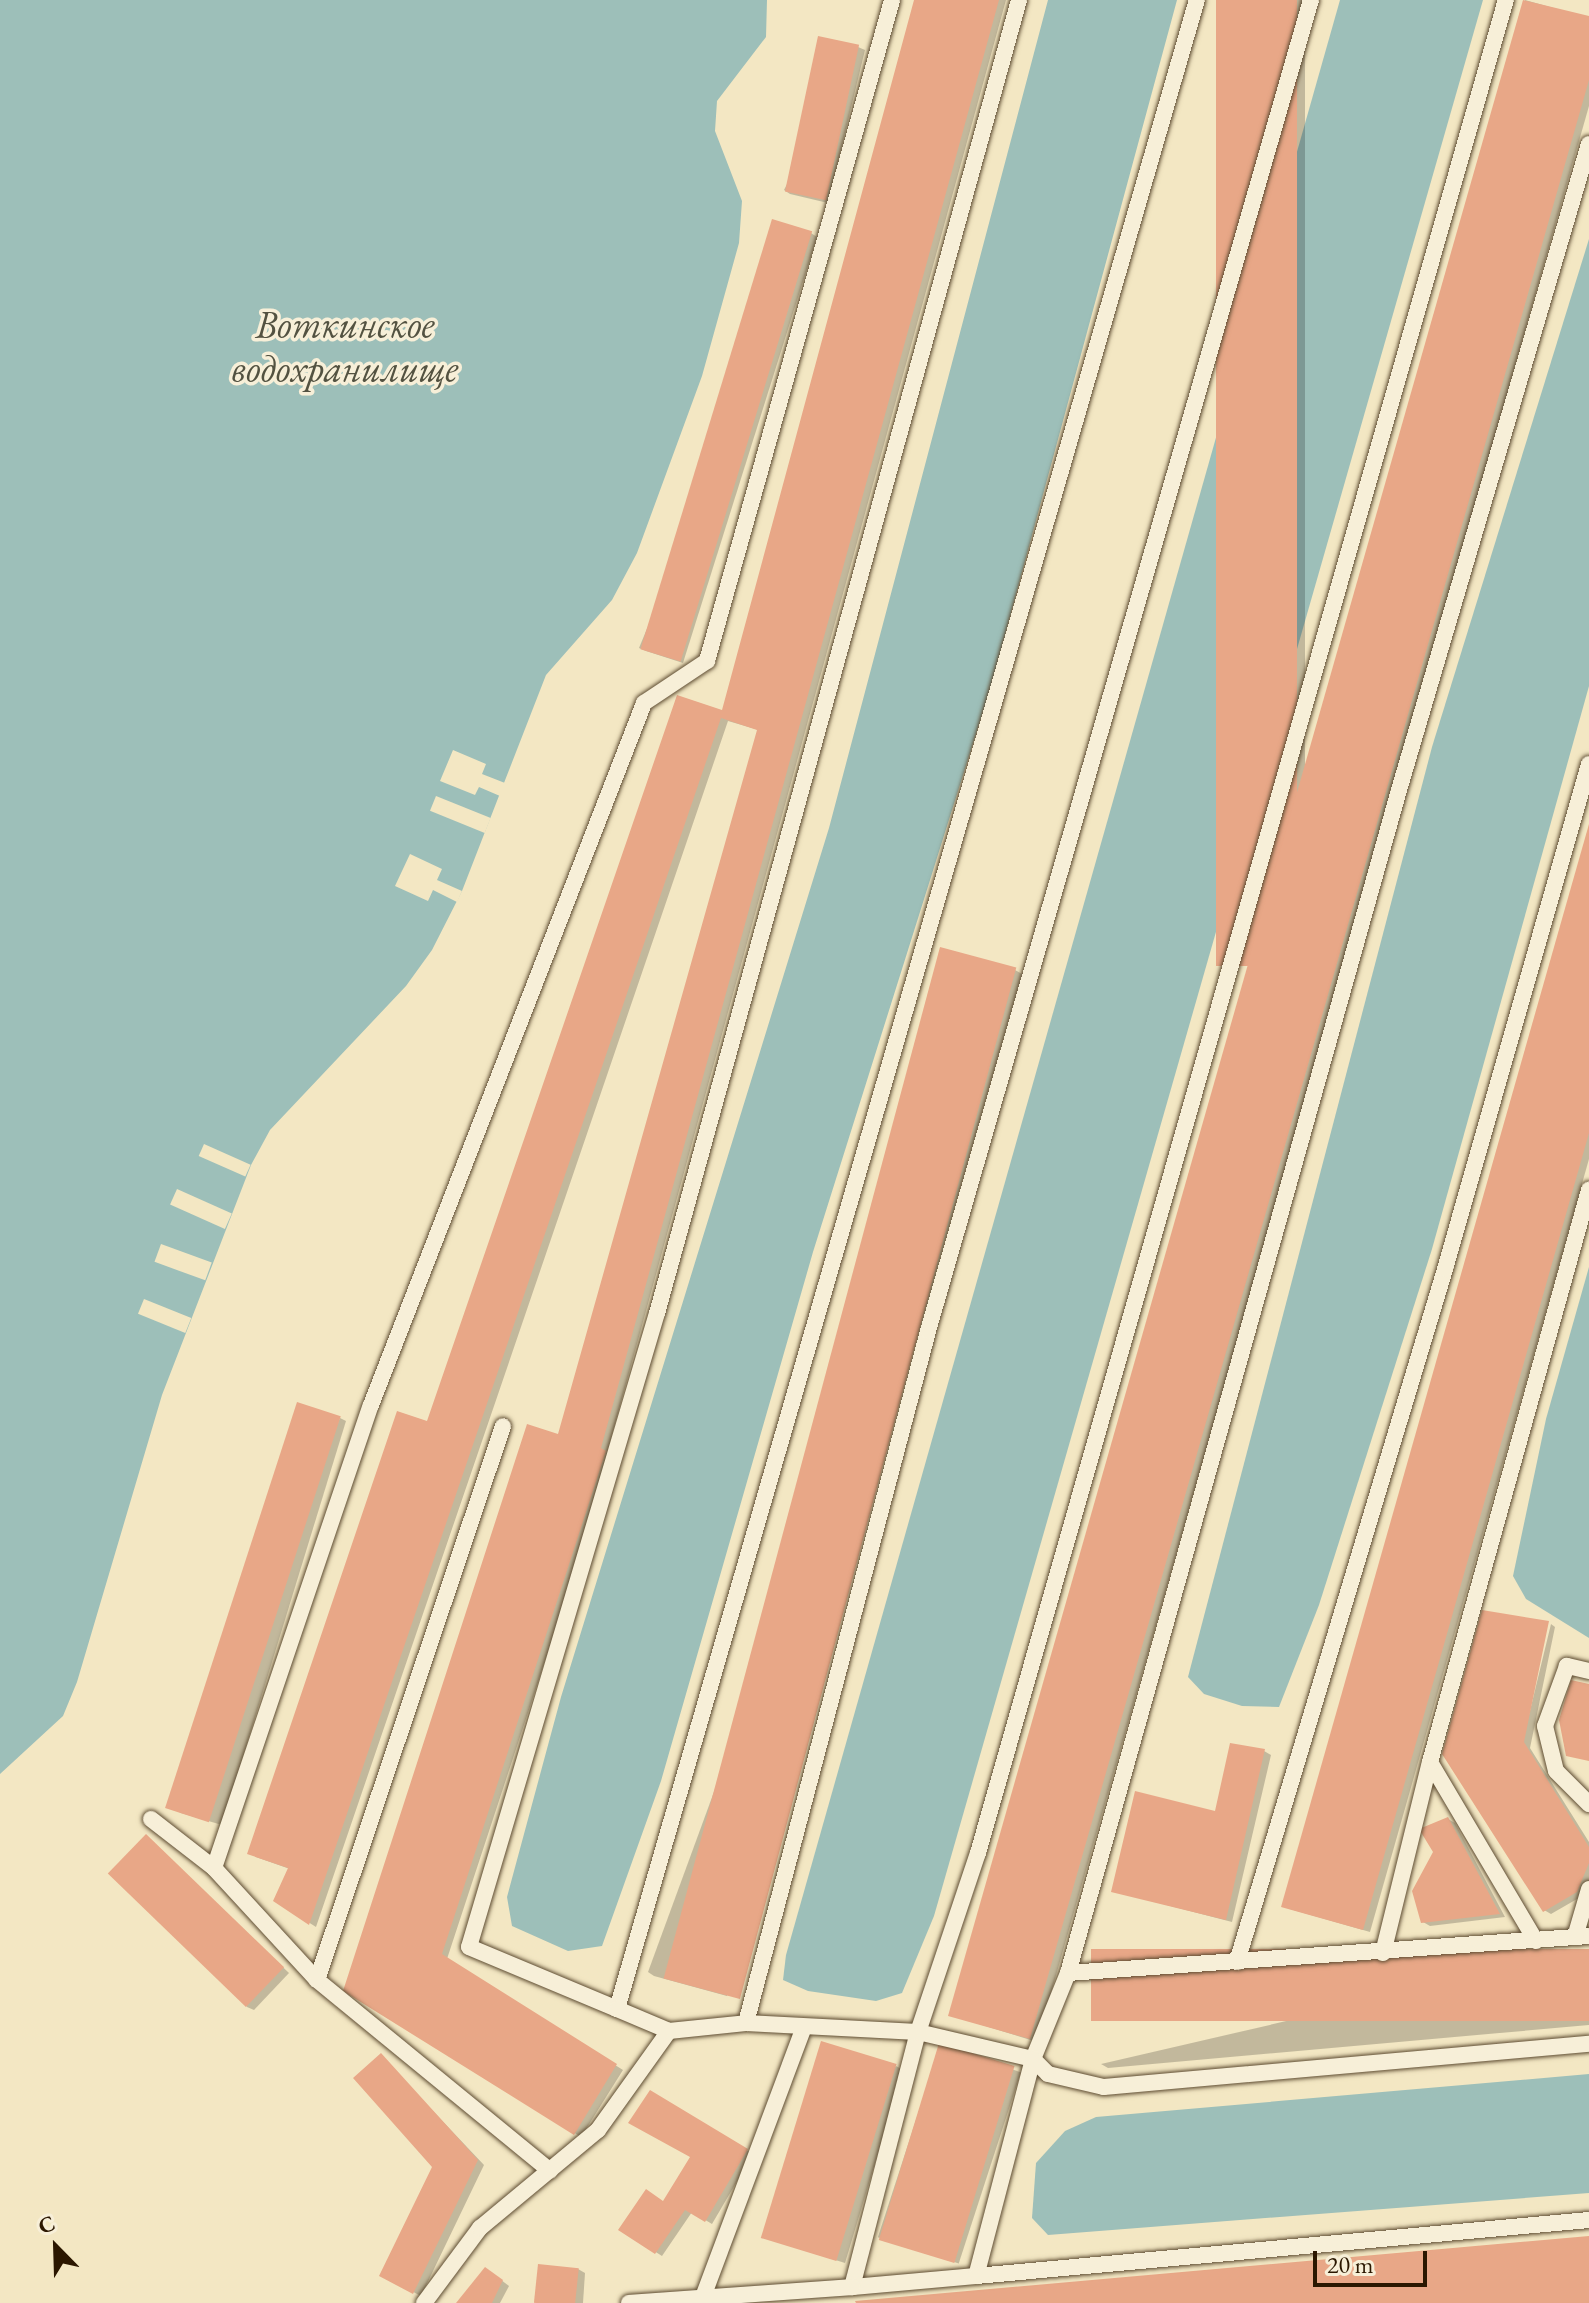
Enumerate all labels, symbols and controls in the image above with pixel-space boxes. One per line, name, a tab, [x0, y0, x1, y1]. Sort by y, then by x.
water label: Воткинское водохранилище	[232, 301, 458, 390]
north arrow	[16, 2207, 96, 2287]
text: С	[34, 2208, 59, 2241]
scale bar	[1317, 2235, 1431, 2285]
text: 20 m	[1327, 2249, 1374, 2280]

